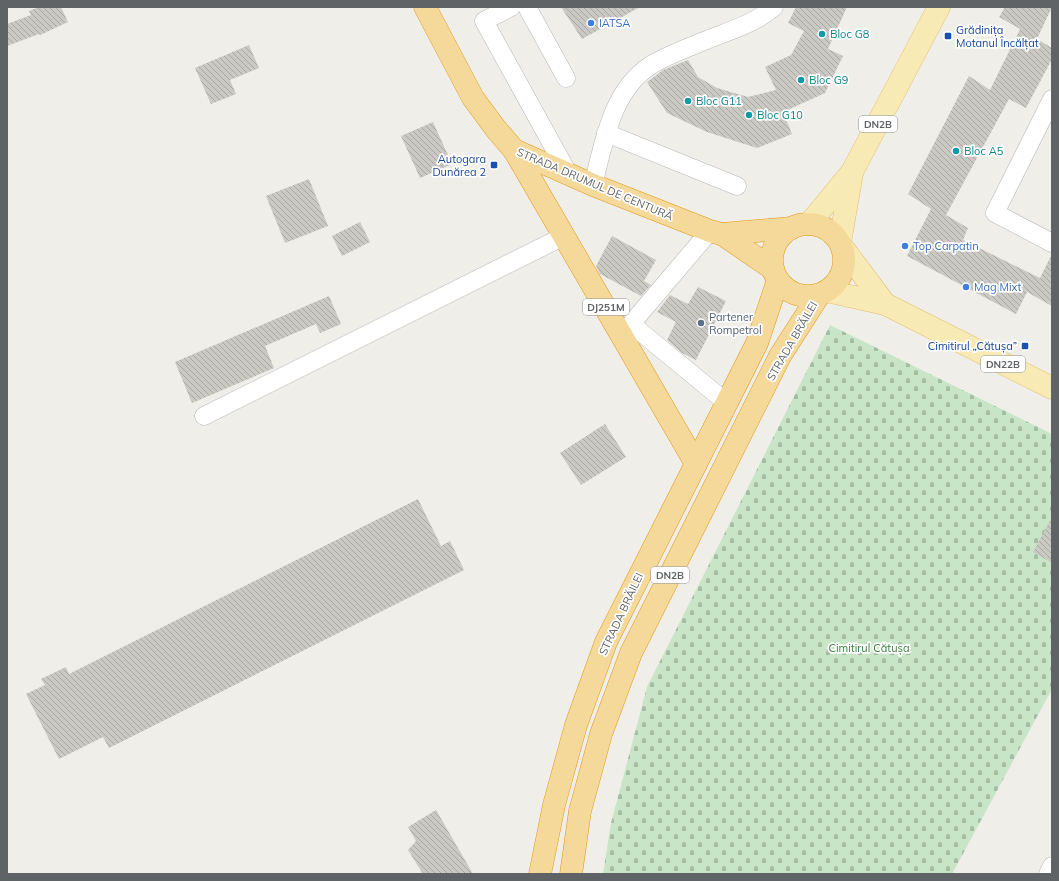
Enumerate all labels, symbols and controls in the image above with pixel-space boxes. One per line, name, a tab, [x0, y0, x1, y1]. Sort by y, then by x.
place label: IATSA	[599, 16, 630, 30]
marker: IATSA	[586, 18, 596, 28]
place label: Grădinița Motanul Încălțat	[956, 23, 1039, 51]
place label: Bloc G8	[830, 27, 870, 41]
marker: Bloc G8	[817, 29, 827, 39]
marker: Grădinița Motanul Încălțat	[943, 31, 953, 41]
place label: Bloc G9	[809, 73, 848, 87]
marker: Bloc G9	[796, 75, 806, 85]
place label: Bloc G11	[696, 94, 742, 108]
marker: Bloc G11	[683, 96, 693, 106]
place label: Bloc G10	[757, 108, 803, 122]
marker: Bloc G10	[744, 110, 754, 120]
road number: DN2B	[859, 116, 897, 132]
street label: STRADA DRUMUL DE CENTURĂ	[515, 144, 676, 223]
place label: Bloc A5	[964, 144, 1004, 158]
marker: Bloc A5	[951, 146, 961, 156]
place label: Autogara Dunărea 2	[432, 152, 486, 179]
marker: Autogara Dunărea 2	[489, 160, 499, 170]
place label: Top Carpatin	[913, 239, 979, 253]
marker: Top Carpatin	[900, 241, 910, 251]
place label: Mag Mixt	[974, 280, 1021, 294]
marker: Mag Mixt	[961, 282, 971, 292]
street label: STRADA BRĂILEI	[763, 298, 820, 383]
road number: DJ251M	[583, 299, 629, 315]
place label: Partener Rompetrol	[709, 310, 762, 337]
marker: Partener Rompetrol	[696, 318, 706, 328]
place label: Cimitirul „Cătușa”	[928, 339, 1017, 354]
marker: Cimitirul „Cătușa”	[1020, 341, 1030, 351]
road number: DN22B	[981, 356, 1025, 372]
road number: DN2B	[651, 567, 689, 583]
street label: STRADA BRĂILEI	[595, 570, 646, 657]
park label: Cimitirul Cătușa	[828, 641, 910, 656]

